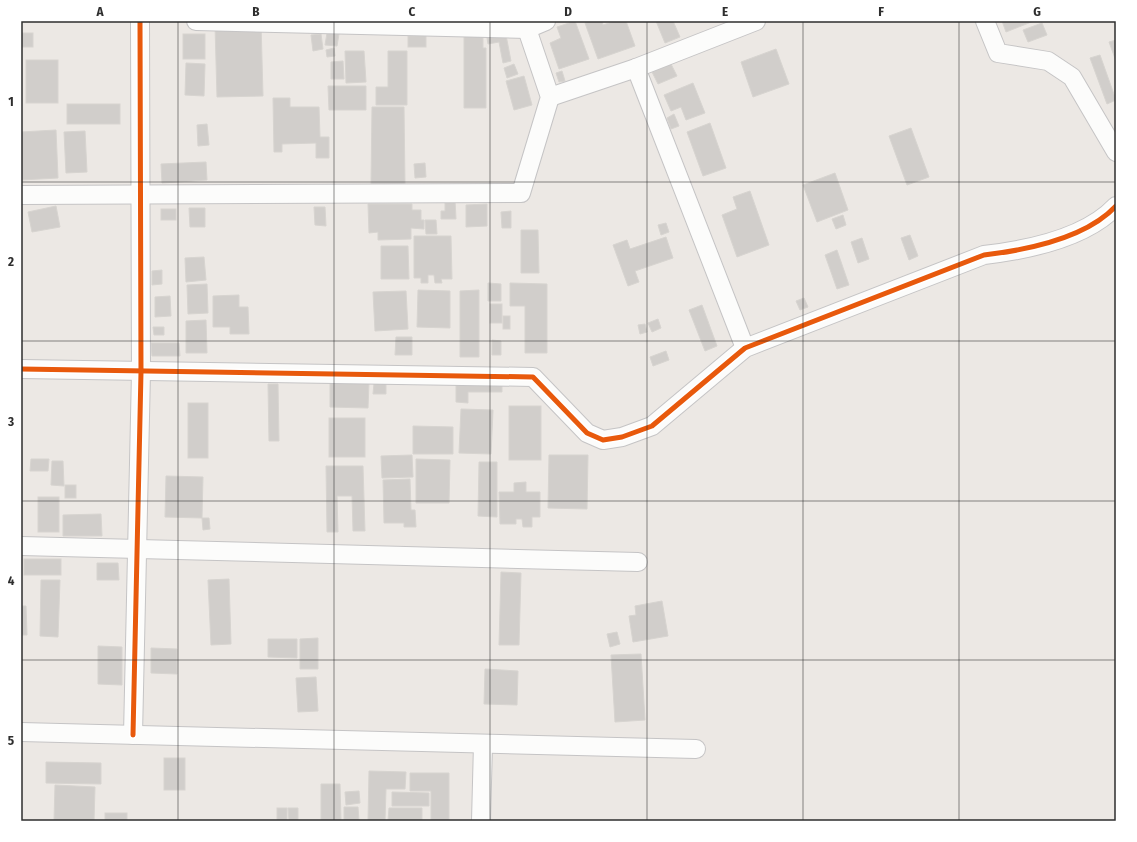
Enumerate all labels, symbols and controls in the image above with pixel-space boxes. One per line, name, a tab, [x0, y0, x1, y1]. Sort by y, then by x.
text: A	[95, 4, 104, 19]
text: B	[252, 4, 260, 19]
text: C	[409, 4, 416, 19]
text: D	[564, 4, 572, 19]
text: E	[722, 4, 728, 19]
text: F	[878, 4, 884, 19]
text: G	[1033, 4, 1041, 19]
text: 1	[8, 94, 14, 109]
text: 2	[7, 254, 14, 269]
text: 3	[7, 414, 14, 429]
text: 4	[8, 573, 15, 588]
text: 5	[8, 733, 14, 748]

